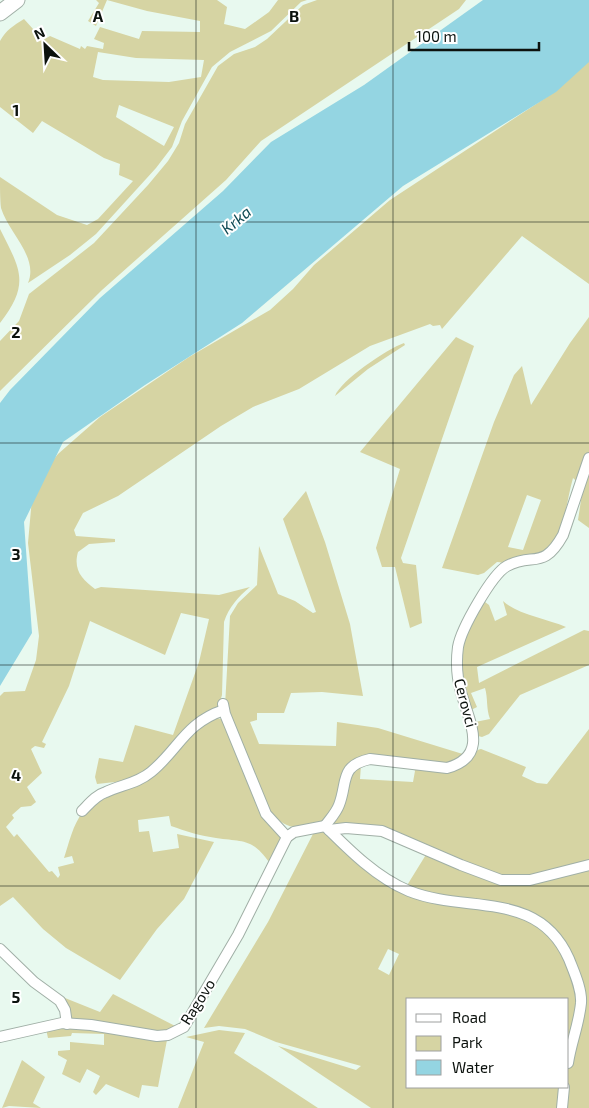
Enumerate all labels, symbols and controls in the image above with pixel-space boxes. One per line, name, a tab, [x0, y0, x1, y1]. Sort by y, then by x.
text: A	[93, 6, 104, 25]
text: B	[289, 6, 299, 25]
north arrow	[20, 20, 70, 70]
scale bar	[409, 20, 539, 52]
text: N	[31, 23, 47, 43]
text: 100 m	[416, 27, 457, 45]
text: 1	[13, 100, 19, 119]
water label: Krka	[217, 202, 255, 238]
text: 2	[11, 322, 21, 341]
text: 3	[11, 544, 21, 563]
street label: Cerovci	[451, 676, 481, 729]
text: 4	[11, 765, 21, 784]
street label: Ragovo	[176, 975, 218, 1028]
text: 5	[12, 987, 21, 1006]
legend	[406, 998, 569, 1088]
text: Road	[452, 1008, 487, 1026]
text: Park	[452, 1033, 483, 1051]
text: Water	[452, 1058, 494, 1076]

